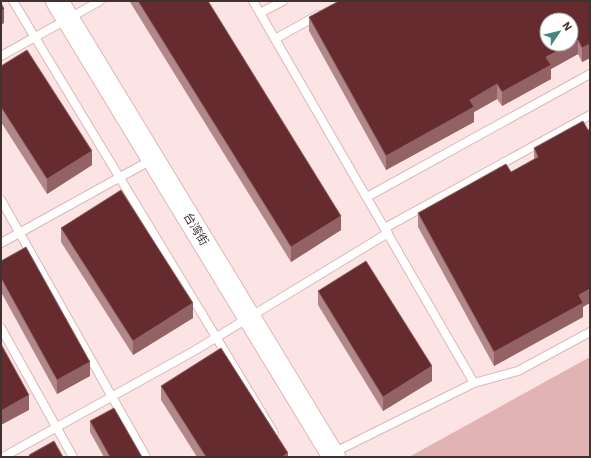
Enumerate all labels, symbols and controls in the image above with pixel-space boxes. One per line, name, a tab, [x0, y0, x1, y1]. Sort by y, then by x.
north arrow	[539, 12, 579, 52]
text: N	[559, 19, 575, 34]
street label: 台湾街	[181, 209, 212, 248]

